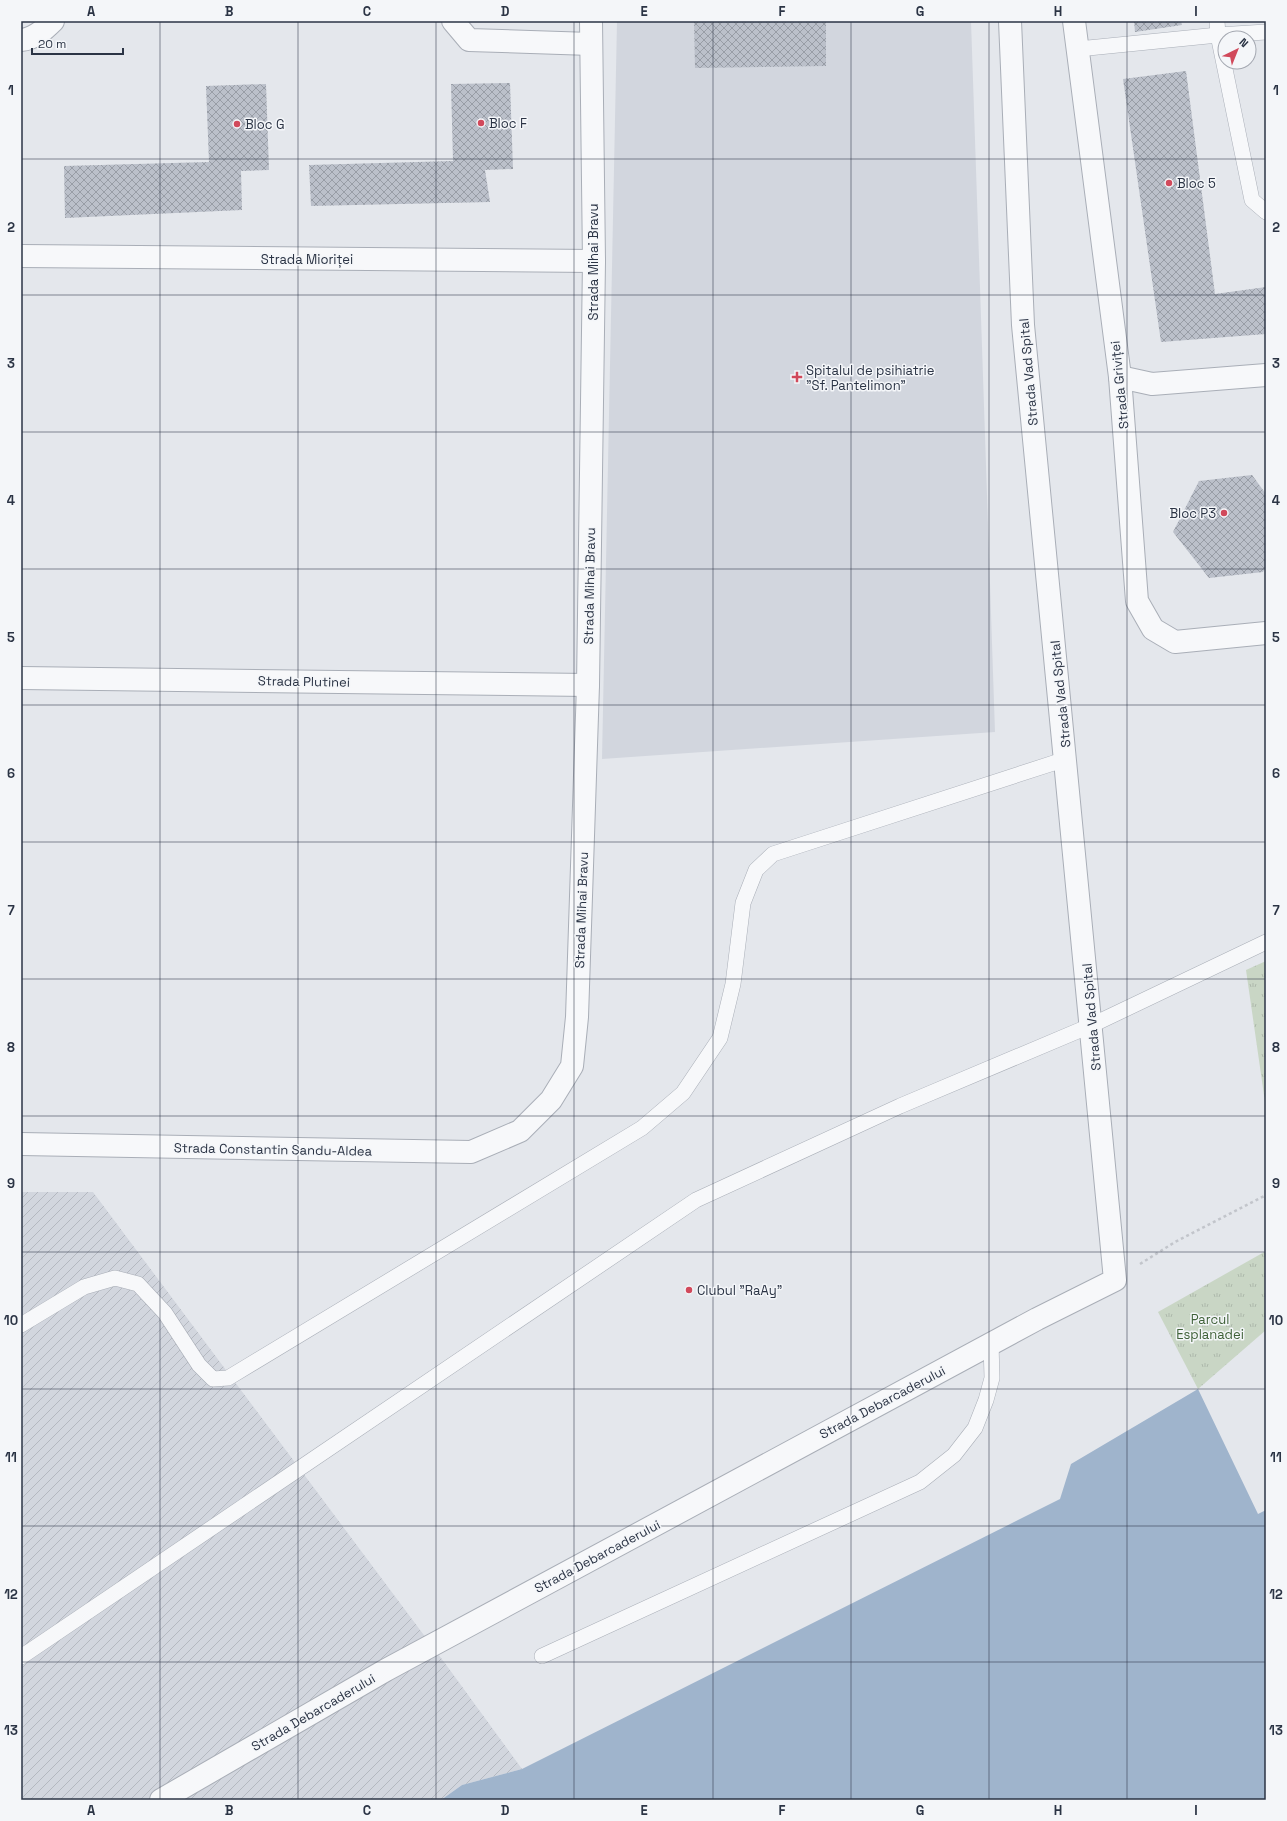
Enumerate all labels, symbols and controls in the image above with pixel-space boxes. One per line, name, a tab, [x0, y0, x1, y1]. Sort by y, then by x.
text: A	[87, 3, 96, 20]
text: B	[225, 3, 234, 20]
text: C	[363, 3, 371, 20]
text: D	[501, 3, 510, 20]
text: E	[640, 3, 648, 20]
text: F	[779, 3, 786, 20]
text: G	[916, 3, 924, 20]
text: H	[1054, 3, 1062, 20]
text: I	[1194, 3, 1198, 20]
scale bar	[32, 30, 123, 56]
north arrow	[1217, 30, 1257, 70]
text: N	[1236, 35, 1251, 50]
text: 20 m	[38, 36, 66, 52]
text: 1	[8, 82, 14, 99]
text: 1	[1273, 82, 1279, 99]
place label: Bloc F	[489, 115, 527, 132]
place label: Bloc G	[245, 116, 285, 133]
marker: Bloc F	[476, 118, 486, 128]
marker: Bloc G	[232, 119, 242, 129]
place label: Bloc 5	[1177, 175, 1216, 192]
marker: Bloc 5	[1164, 178, 1174, 188]
street label: Strada Mihai Bravu	[585, 204, 602, 320]
text: 2	[7, 219, 15, 236]
text: 2	[1272, 219, 1280, 236]
street label: Strada Mioriței	[261, 251, 353, 268]
street label: Strada Vad Spital	[1015, 318, 1042, 426]
street label: Strada Griviței	[1106, 340, 1133, 430]
text: 3	[7, 355, 15, 372]
text: 3	[1272, 355, 1280, 372]
place label: Spitalul de psihiatrie "Sf. Pantelimon"	[806, 362, 934, 394]
marker: Spitalul de psihiatrie "Sf. Pantelimon"	[791, 371, 803, 383]
text: 4	[7, 492, 15, 509]
text: 4	[1272, 492, 1280, 509]
place label: Bloc P3	[1169, 505, 1216, 522]
marker: Bloc P3	[1219, 508, 1229, 518]
street label: Strada Mihai Bravu	[580, 527, 599, 645]
text: 5	[7, 629, 15, 646]
text: 5	[1272, 629, 1280, 646]
street label: Strada Vad Spital	[1046, 640, 1075, 748]
street label: Strada Plutinei	[258, 672, 350, 691]
text: 6	[7, 765, 15, 782]
text: 6	[1272, 765, 1280, 782]
street label: Strada Mihai Bravu	[571, 851, 592, 969]
text: 7	[7, 902, 15, 919]
text: 7	[1272, 902, 1280, 919]
street label: Strada Vad Spital	[1078, 963, 1105, 1071]
text: 8	[7, 1039, 15, 1056]
text: 8	[1272, 1039, 1280, 1056]
street label: Strada Constantin Sandu-Aldea	[174, 1139, 373, 1160]
text: 9	[7, 1175, 15, 1192]
text: 9	[1272, 1175, 1280, 1192]
place label: Clubul "RaAy"	[697, 1282, 782, 1299]
marker: Clubul "RaAy"	[684, 1285, 694, 1295]
park label: Parcul Esplanadei	[1176, 1311, 1244, 1343]
text: 10	[4, 1312, 18, 1329]
text: 10	[1269, 1312, 1283, 1329]
street label: Strada Debarcaderului	[816, 1362, 948, 1443]
text: 11	[5, 1449, 17, 1466]
text: 11	[1270, 1449, 1282, 1466]
street label: Strada Debarcaderului	[531, 1516, 663, 1597]
text: 12	[4, 1586, 18, 1603]
text: 12	[1269, 1586, 1283, 1603]
street label: Strada Debarcaderului	[248, 1670, 378, 1755]
text: 13	[4, 1722, 18, 1739]
text: 13	[1269, 1722, 1283, 1739]
text: A	[87, 1802, 96, 1819]
text: B	[225, 1802, 234, 1819]
text: C	[363, 1802, 371, 1819]
text: D	[501, 1802, 510, 1819]
text: E	[640, 1802, 648, 1819]
text: F	[779, 1802, 786, 1819]
text: G	[916, 1802, 924, 1819]
text: H	[1054, 1802, 1062, 1819]
text: I	[1194, 1802, 1198, 1819]

